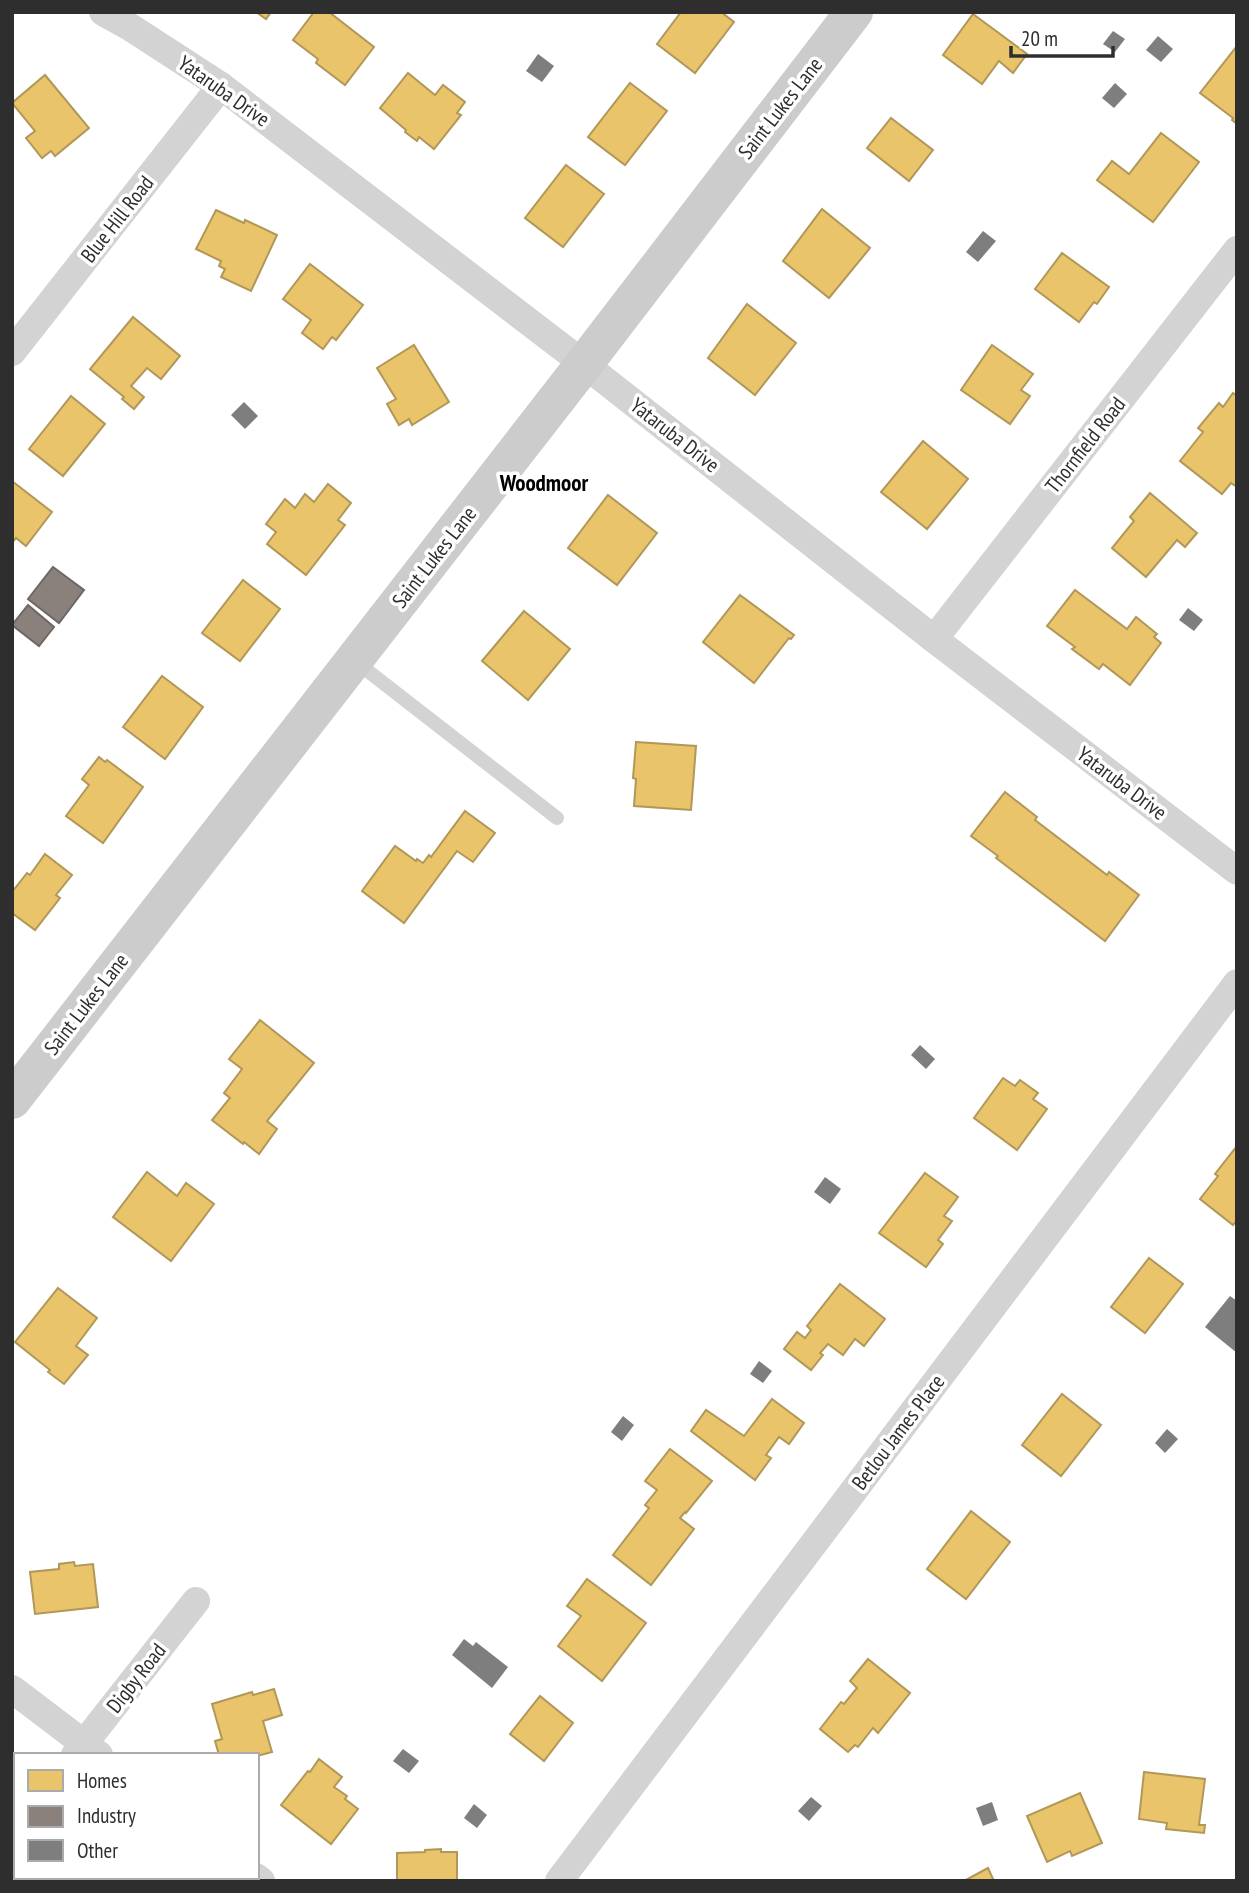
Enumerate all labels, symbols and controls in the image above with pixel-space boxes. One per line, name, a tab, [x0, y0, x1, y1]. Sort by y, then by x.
scale bar	[1011, 14, 1112, 58]
text: 20 m	[1021, 25, 1058, 52]
street label: Yataruba Drive	[173, 50, 275, 132]
street label: Saint Lukes Lane	[732, 52, 828, 164]
street label: Blue Hill Road	[75, 170, 159, 268]
street label: Thornfield Road	[1039, 391, 1131, 499]
street label: Yataruba Drive	[625, 392, 725, 478]
district label: Woodmoor	[499, 468, 589, 497]
street label: Saint Lukes Lane	[386, 501, 482, 613]
street label: Yataruba Drive	[1072, 740, 1172, 826]
street label: Saint Lukes Lane	[38, 948, 134, 1060]
street label: Betlou James Place	[846, 1369, 950, 1495]
street label: Digby Road	[100, 1638, 172, 1718]
legend	[14, 1753, 259, 1879]
text: Homes	[77, 1767, 127, 1794]
text: Industry	[77, 1802, 136, 1829]
text: Other	[77, 1837, 118, 1864]

